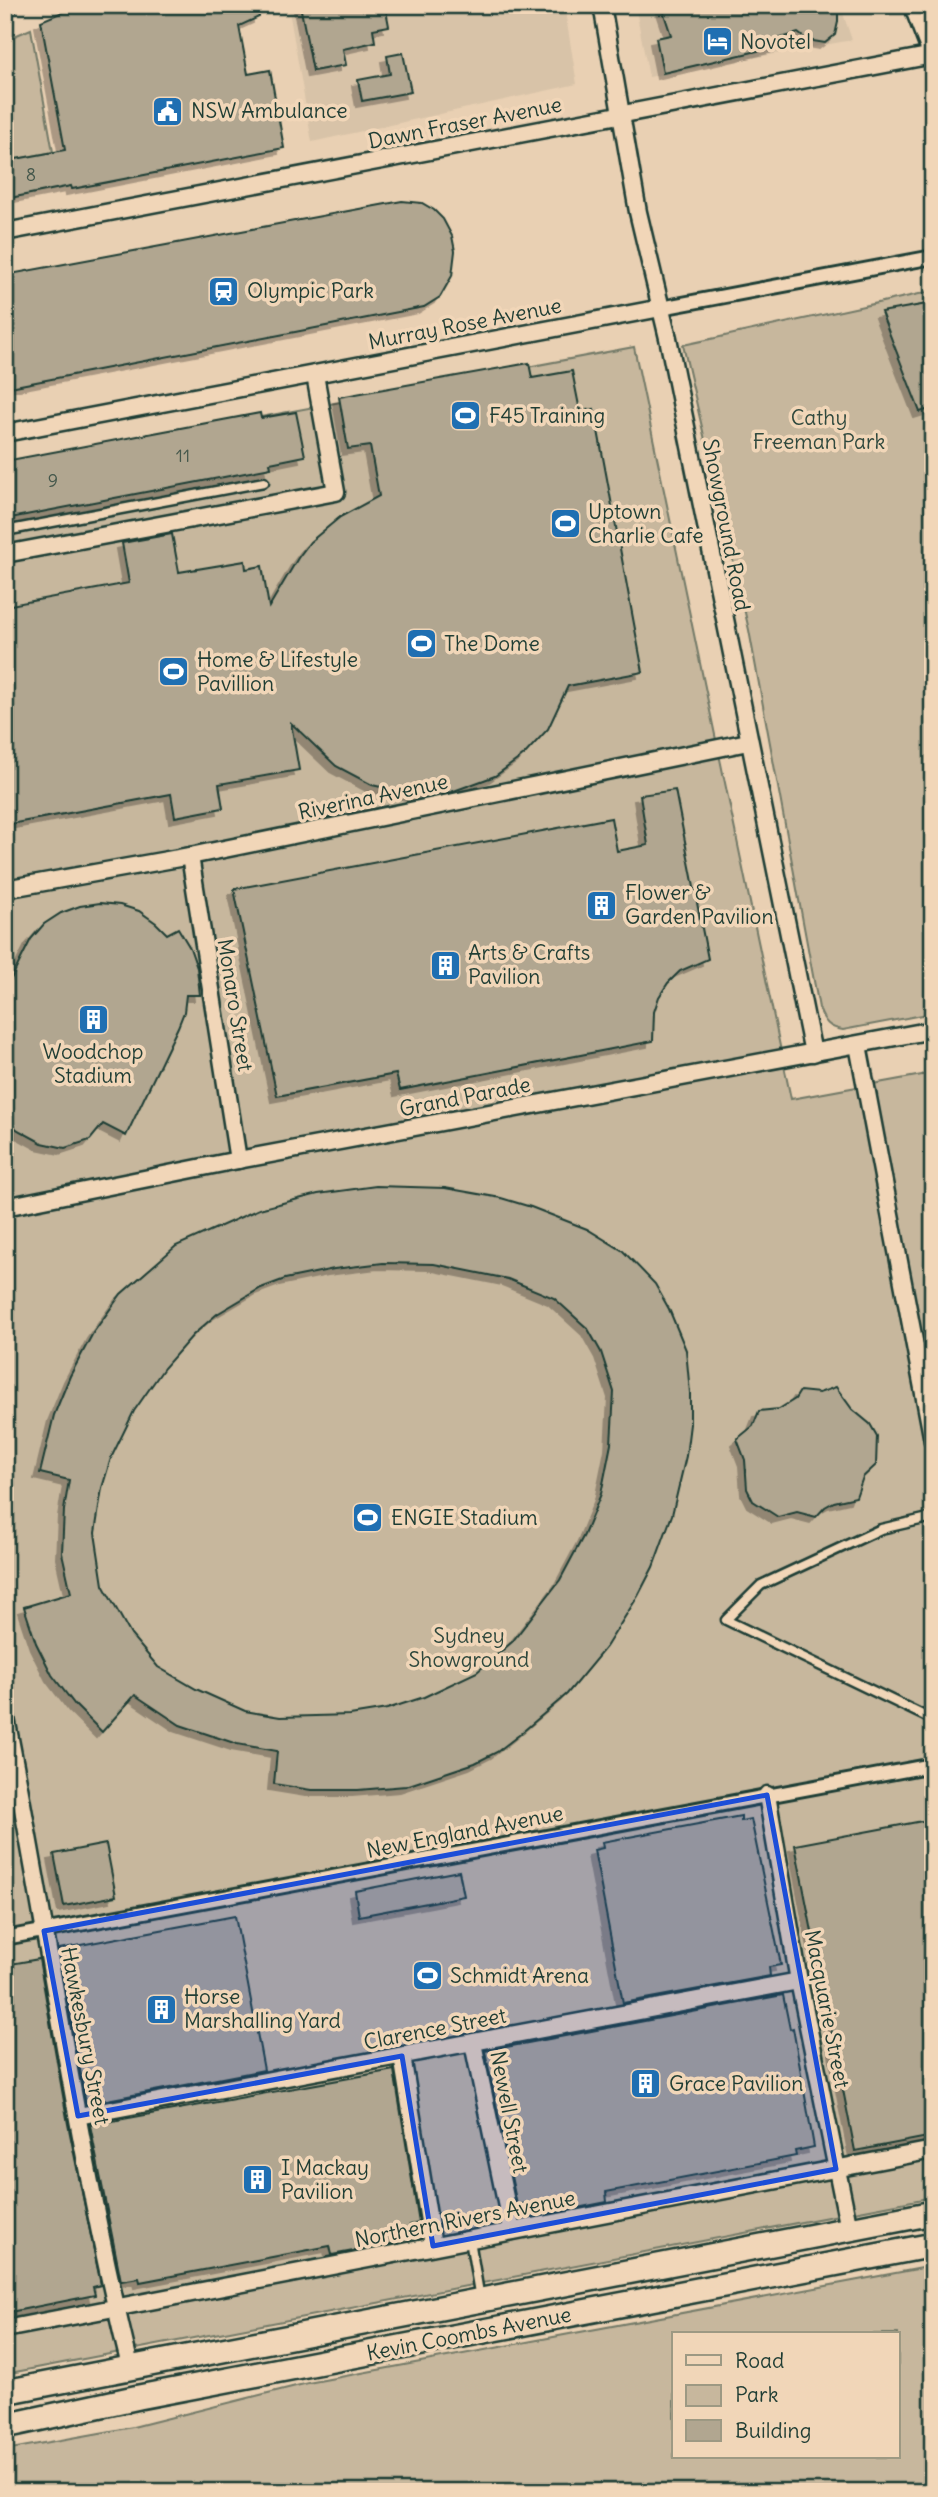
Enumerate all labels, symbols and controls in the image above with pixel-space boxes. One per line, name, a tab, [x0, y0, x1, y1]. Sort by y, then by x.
hotel icon: Novotel	[700, 25, 734, 59]
place label: Novotel	[740, 28, 811, 55]
street label: Dawn Fraser Avenue	[366, 90, 564, 155]
public building icon: NSW Ambulance	[151, 94, 185, 128]
place label: NSW Ambulance	[191, 97, 348, 124]
house number: 8	[26, 163, 36, 186]
station icon: Olympic Park	[207, 274, 241, 308]
place label: Olympic Park	[247, 277, 374, 304]
street label: Murray Rose Avenue	[366, 292, 564, 355]
sports icon: F45 Training	[449, 399, 483, 433]
place label: F45 Training	[489, 402, 605, 429]
park label: Cathy Freeman Park	[753, 404, 885, 455]
street label: Showground Road	[697, 436, 756, 613]
house number: 11	[176, 444, 190, 467]
house number: 9	[48, 469, 58, 492]
place label: Uptown Charlie Cafe	[588, 498, 704, 549]
sports icon: Uptown Charlie Cafe	[548, 507, 582, 541]
sports icon: The Dome	[404, 627, 438, 661]
place label: The Dome	[444, 630, 540, 657]
place label: Home & Lifestyle Pavillion	[197, 646, 358, 697]
sports icon: Home & Lifestyle Pavillion	[157, 655, 191, 689]
street label: Riverina Avenue	[296, 767, 450, 826]
place label: Flower & Garden Pavilion	[625, 879, 774, 930]
building icon: Flower & Garden Pavilion	[585, 888, 619, 922]
street label: Monaro Street	[212, 937, 259, 1073]
place label: Arts & Crafts Pavilion	[468, 939, 590, 990]
building icon: Arts & Crafts Pavilion	[428, 948, 462, 982]
building icon: Woodchop Stadium	[76, 1003, 110, 1037]
place label: Woodchop Stadium	[43, 1038, 143, 1089]
street label: Grand Parade	[397, 1071, 533, 1122]
sports icon: ENGIE Stadium	[351, 1501, 385, 1535]
place label: ENGIE Stadium	[391, 1504, 538, 1531]
park label: Sydney Showground	[409, 1622, 529, 1673]
street label: New England Avenue	[364, 1799, 566, 1864]
street label: Macquarie Street	[799, 1927, 856, 2090]
street label: Hawkesbury Street	[55, 1945, 116, 2127]
sports icon: Schmidt Arena	[410, 1959, 444, 1993]
place label: Schmidt Arena	[450, 1962, 589, 1989]
place label: Horse Marshalling Yard	[184, 1983, 341, 2034]
building icon: Horse Marshalling Yard	[144, 1992, 178, 2026]
street label: Clarence Street	[361, 2001, 508, 2056]
street label: Newell Street	[484, 2048, 535, 2175]
building icon: Grace Pavilion	[629, 2067, 663, 2101]
place label: Grace Pavilion	[669, 2070, 803, 2097]
place label: I Mackay Pavilion	[281, 2154, 369, 2205]
building icon: I Mackay Pavilion	[241, 2163, 275, 2197]
street label: Northern Rivers Avenue	[352, 2184, 577, 2253]
street label: Kevin Coombs Avenue	[364, 2300, 574, 2367]
legend	[672, 2332, 900, 2458]
text: Road	[735, 2347, 784, 2374]
text: Park	[735, 2381, 778, 2408]
text: Building	[735, 2417, 811, 2444]

